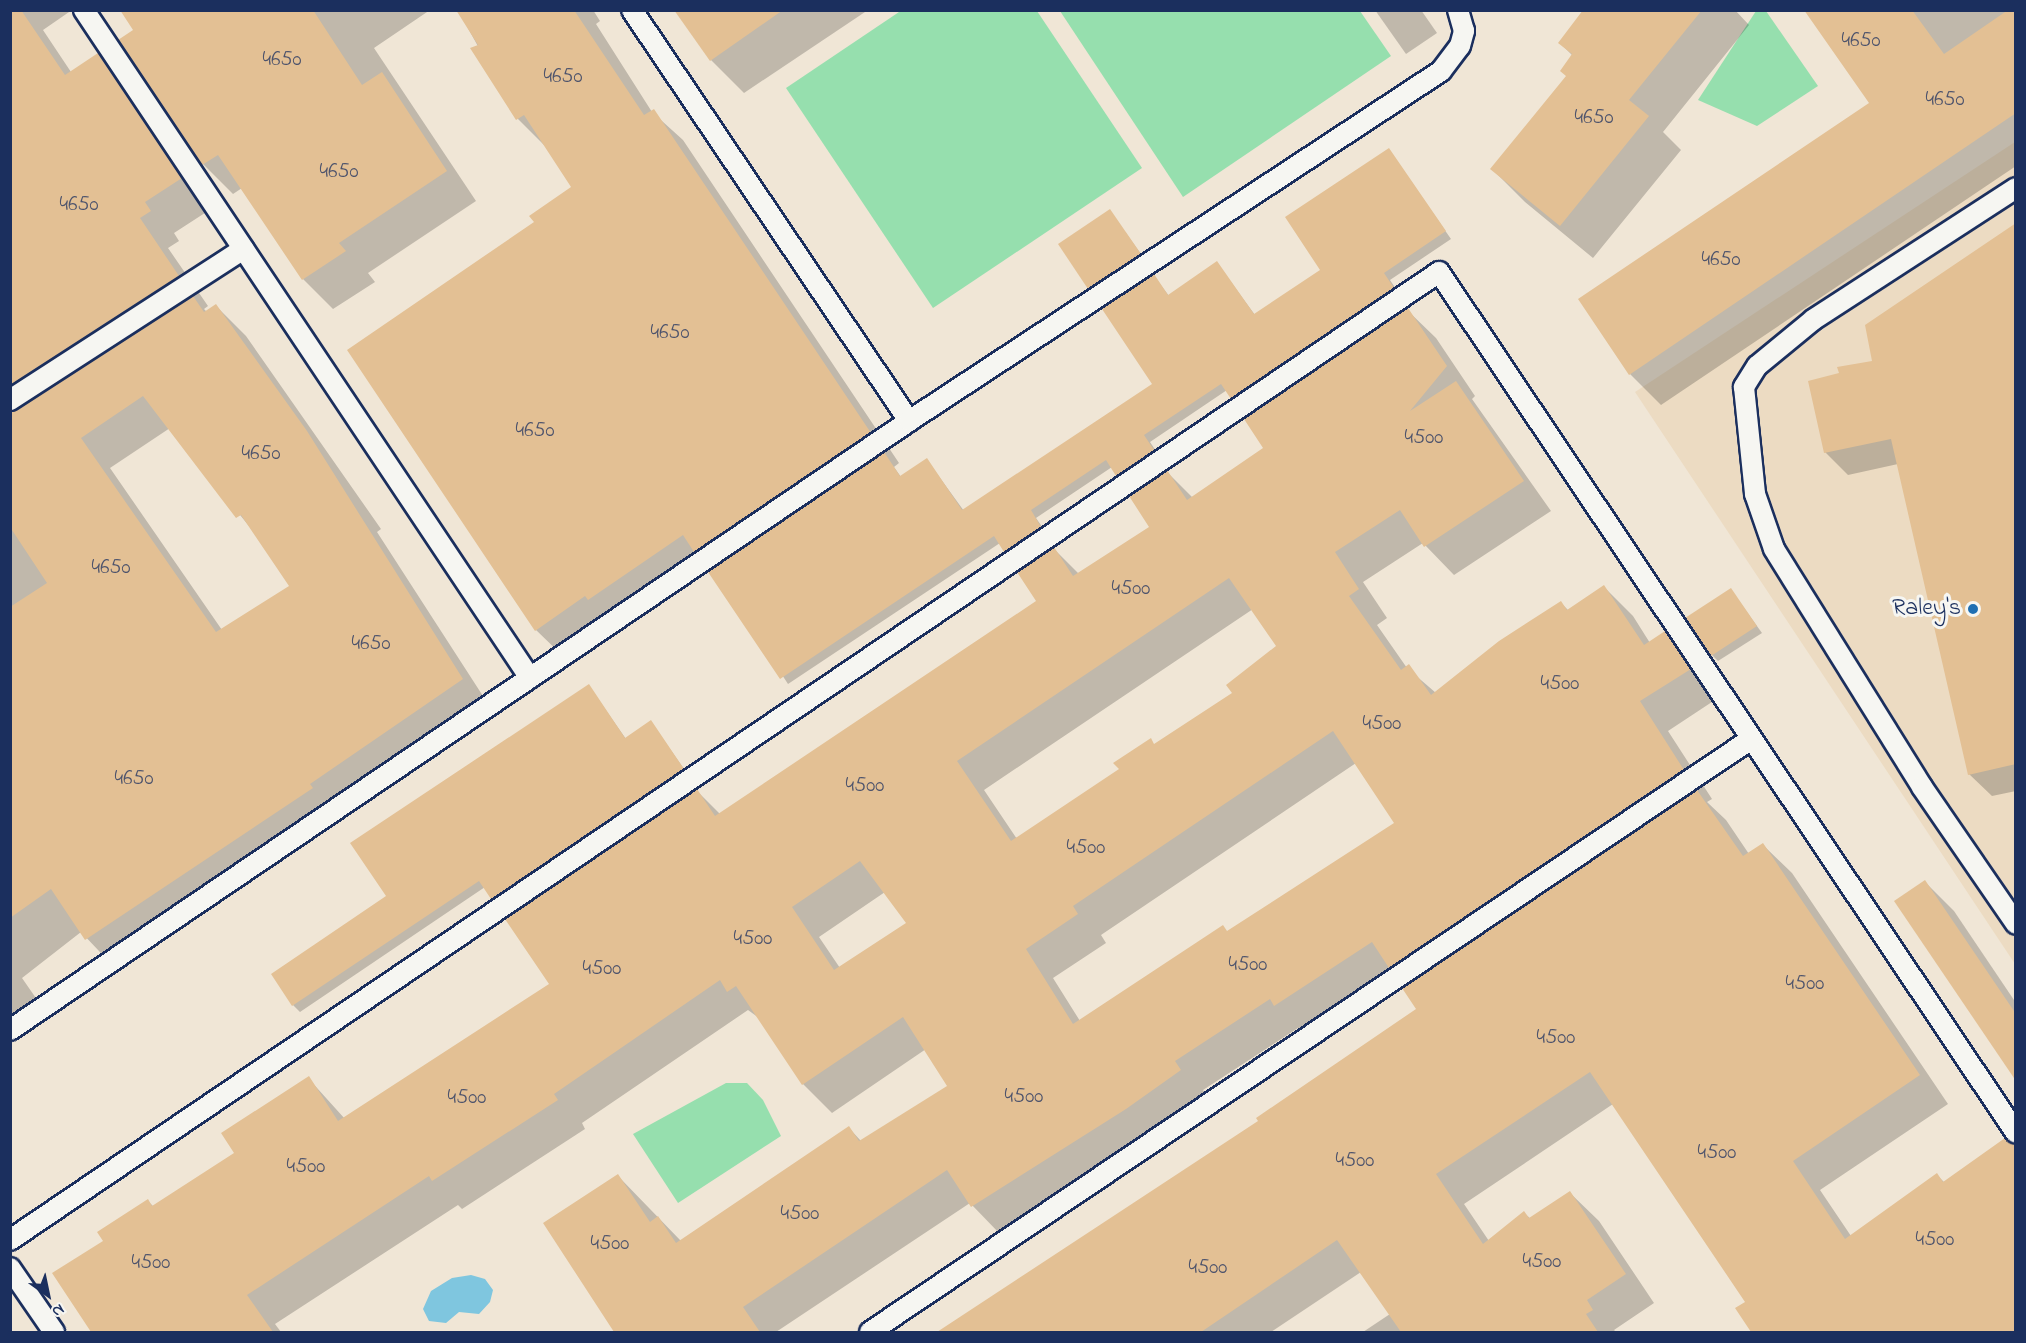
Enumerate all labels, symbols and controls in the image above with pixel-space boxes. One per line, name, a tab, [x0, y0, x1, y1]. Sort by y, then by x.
house number: 4650	[1842, 28, 1880, 54]
house number: 4650	[263, 47, 301, 73]
house number: 4650	[544, 64, 582, 90]
house number: 4650	[1926, 87, 1964, 113]
house number: 4650	[1575, 105, 1613, 131]
house number: 4650	[320, 159, 358, 185]
house number: 4650	[60, 192, 98, 218]
house number: 4650	[1702, 247, 1740, 273]
house number: 4650	[651, 320, 689, 346]
house number: 4650	[516, 418, 554, 444]
house number: 4500	[1405, 425, 1443, 451]
house number: 4650	[242, 441, 280, 467]
house number: 4650	[92, 555, 130, 581]
house number: 4500	[1112, 576, 1150, 602]
place label: Raley's	[1892, 595, 1961, 623]
marker: Raley's	[1966, 602, 1980, 616]
house number: 4650	[352, 631, 390, 657]
house number: 4500	[1541, 671, 1579, 697]
house number: 4500	[1363, 711, 1401, 737]
house number: 4650	[115, 766, 153, 792]
house number: 4500	[846, 773, 884, 799]
house number: 4500	[1067, 835, 1105, 861]
house number: 4500	[734, 926, 772, 952]
house number: 4500	[1229, 952, 1267, 978]
house number: 4500	[583, 956, 621, 982]
house number: 4500	[1786, 971, 1824, 997]
house number: 4500	[1537, 1025, 1575, 1051]
house number: 4500	[1005, 1084, 1043, 1110]
house number: 4500	[448, 1085, 486, 1111]
house number: 4500	[1698, 1140, 1736, 1166]
house number: 4500	[1336, 1148, 1374, 1174]
house number: 4500	[287, 1154, 325, 1180]
house number: 4500	[781, 1201, 819, 1227]
house number: 4500	[1916, 1227, 1954, 1253]
house number: 4500	[591, 1231, 629, 1257]
house number: 4500	[1523, 1249, 1561, 1275]
house number: 4500	[132, 1250, 170, 1276]
house number: 4500	[1189, 1255, 1227, 1281]
north arrow	[18, 1265, 78, 1325]
text: N	[47, 1297, 69, 1323]

